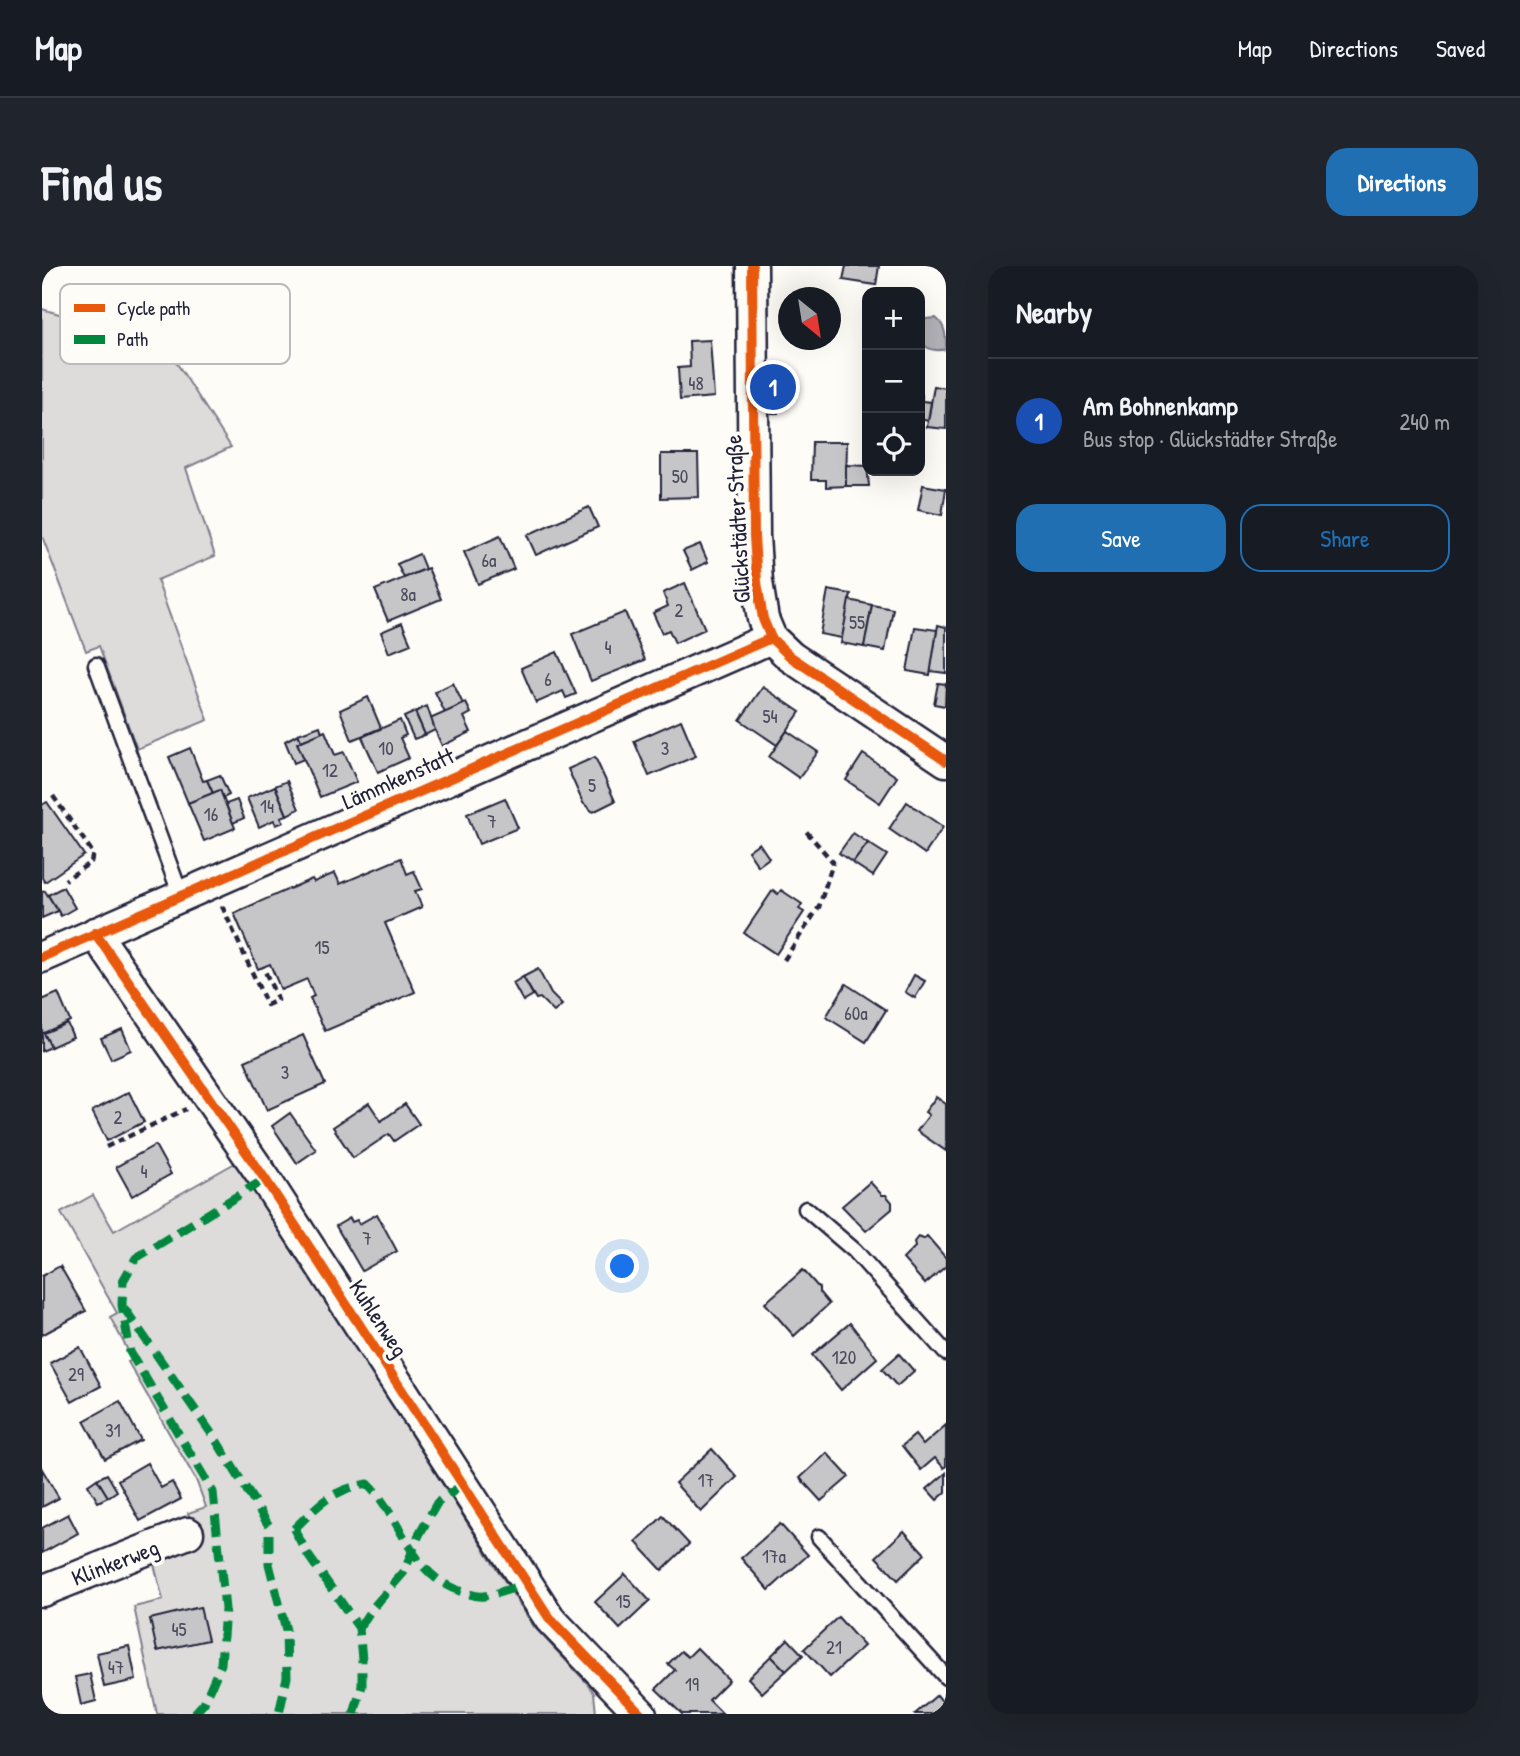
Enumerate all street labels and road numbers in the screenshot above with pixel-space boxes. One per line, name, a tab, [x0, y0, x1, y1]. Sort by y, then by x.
street label: Glückstädter Straße	[717, 434, 757, 604]
street label: Lämmkenstatt	[337, 739, 460, 816]
street label: Kuhlenweg	[342, 1273, 416, 1363]
street label: Klinkerweg	[67, 1531, 163, 1593]

